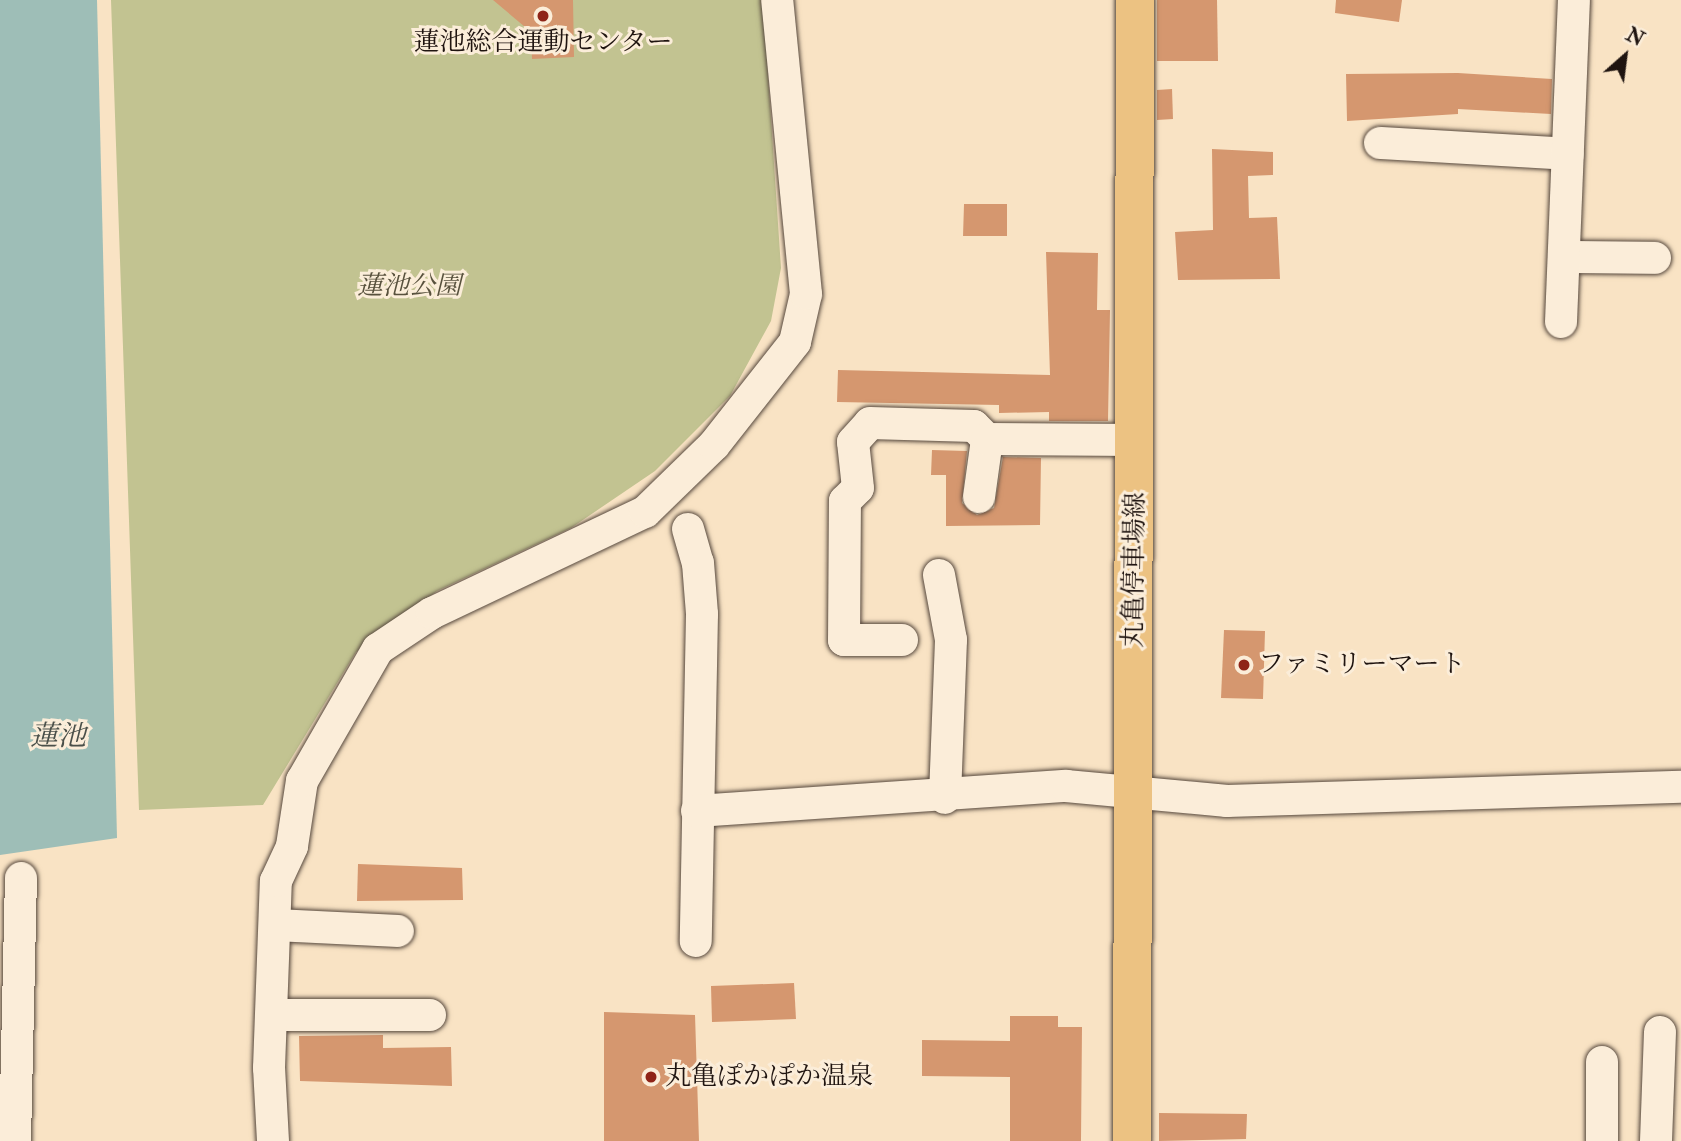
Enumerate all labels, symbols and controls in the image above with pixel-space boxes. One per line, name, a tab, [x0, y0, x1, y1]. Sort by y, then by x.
marker: 蓮池総合運動センター	[535, 8, 551, 24]
north arrow	[1590, 21, 1660, 91]
text: N	[1622, 23, 1648, 52]
place label: 蓮池総合運動センター	[413, 27, 673, 59]
park label: 蓮池公園	[357, 271, 461, 303]
street label: 丸亀停車場線	[1118, 492, 1152, 648]
place label: ファミリーマート	[1258, 649, 1466, 681]
marker: ファミリーマート	[1236, 657, 1252, 673]
water label: 蓮池	[30, 720, 86, 754]
place label: 丸亀ぽかぽか温泉	[665, 1061, 873, 1093]
marker: 丸亀ぽかぽか温泉	[643, 1069, 659, 1085]

